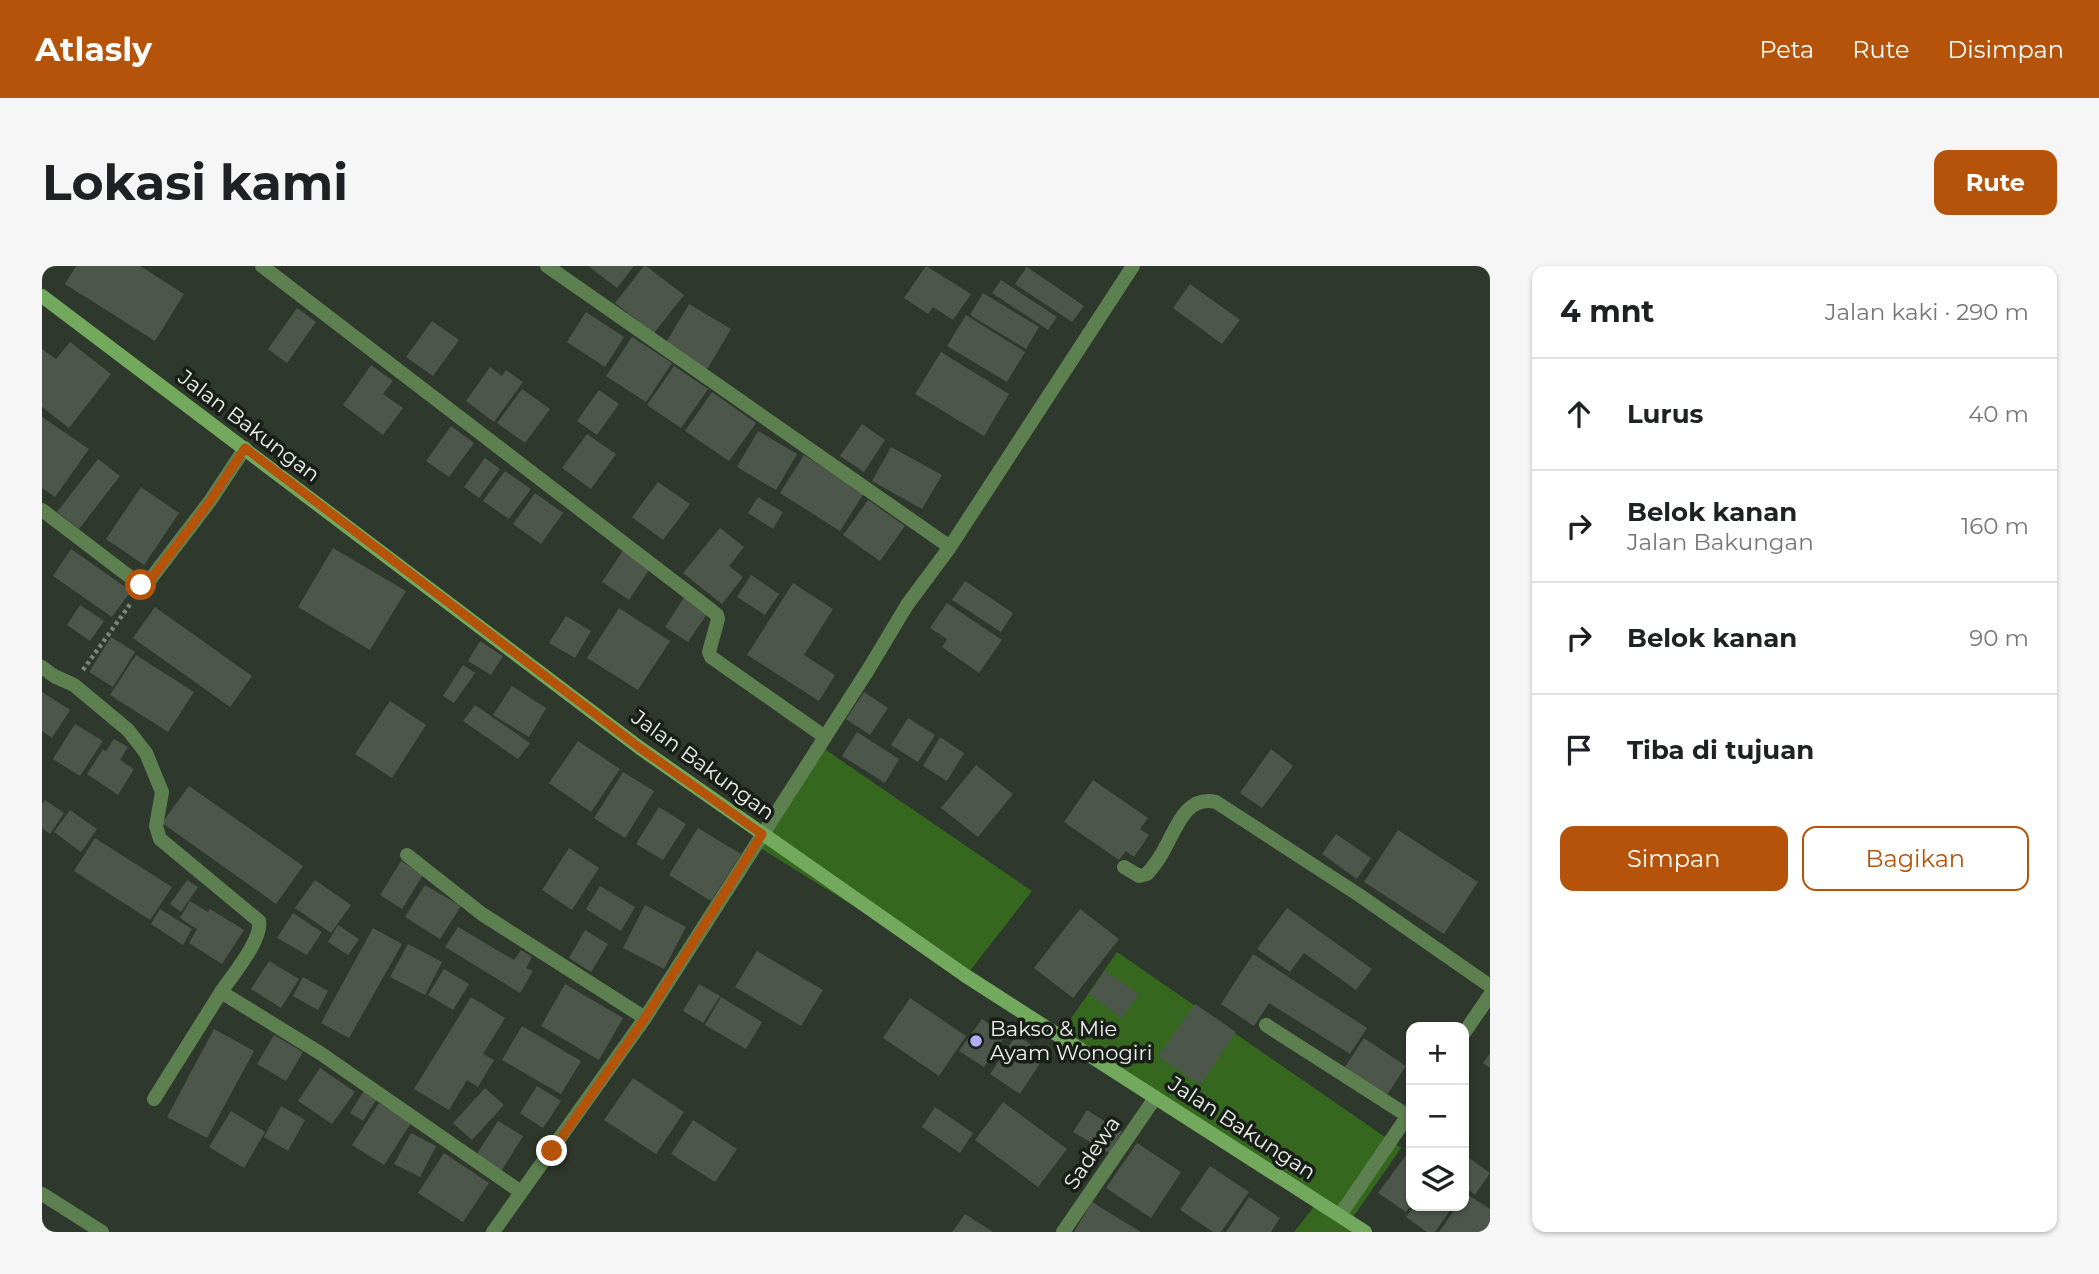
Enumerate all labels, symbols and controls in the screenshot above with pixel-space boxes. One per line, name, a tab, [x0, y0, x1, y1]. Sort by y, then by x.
text: Atlasly	[35, 29, 152, 69]
text: Peta	[1759, 35, 1814, 64]
text: Rute	[1852, 35, 1910, 64]
text: Disimpan	[1948, 35, 2064, 64]
button: Rute	[1934, 150, 2057, 215]
text: Lokasi kami	[42, 153, 348, 212]
text: 4 mnt	[1560, 293, 1654, 330]
text: Jalan kaki · 290 m	[1825, 298, 2029, 326]
street label: Jalan Bakungan	[173, 364, 325, 487]
icon: ahead	[1560, 395, 1598, 433]
text: Lurus	[1627, 398, 1703, 430]
text: 40 m	[1968, 400, 2029, 428]
text: Belok kanan	[1627, 496, 1797, 528]
icon: right	[1560, 507, 1598, 545]
text: 160 m	[1961, 512, 2029, 540]
text: Jalan Bakungan	[1627, 528, 1814, 556]
route start	[125, 569, 156, 600]
icon: right	[1560, 619, 1598, 657]
text: Belok kanan	[1627, 622, 1797, 654]
text: 90 m	[1969, 624, 2029, 652]
street label: Jalan Bakungan	[626, 704, 780, 825]
icon: arrive	[1560, 731, 1598, 769]
text: Tiba di tujuan	[1627, 734, 1814, 766]
button: Simpan	[1560, 826, 1788, 891]
button: Bagikan	[1802, 826, 2029, 891]
place label: Bakso & Mie Ayam Wonogiri	[990, 1016, 1152, 1065]
map controls	[1406, 1022, 1469, 1211]
button: +	[1406, 1022, 1469, 1085]
marker: Bakso & Mie Ayam Wonogiri	[968, 1033, 984, 1049]
street label: Jalan Bakungan	[1163, 1070, 1321, 1184]
button: −	[1406, 1085, 1469, 1148]
street label: Sadewa	[1058, 1112, 1125, 1194]
route end	[536, 1135, 567, 1166]
button: layers	[1406, 1148, 1469, 1211]

